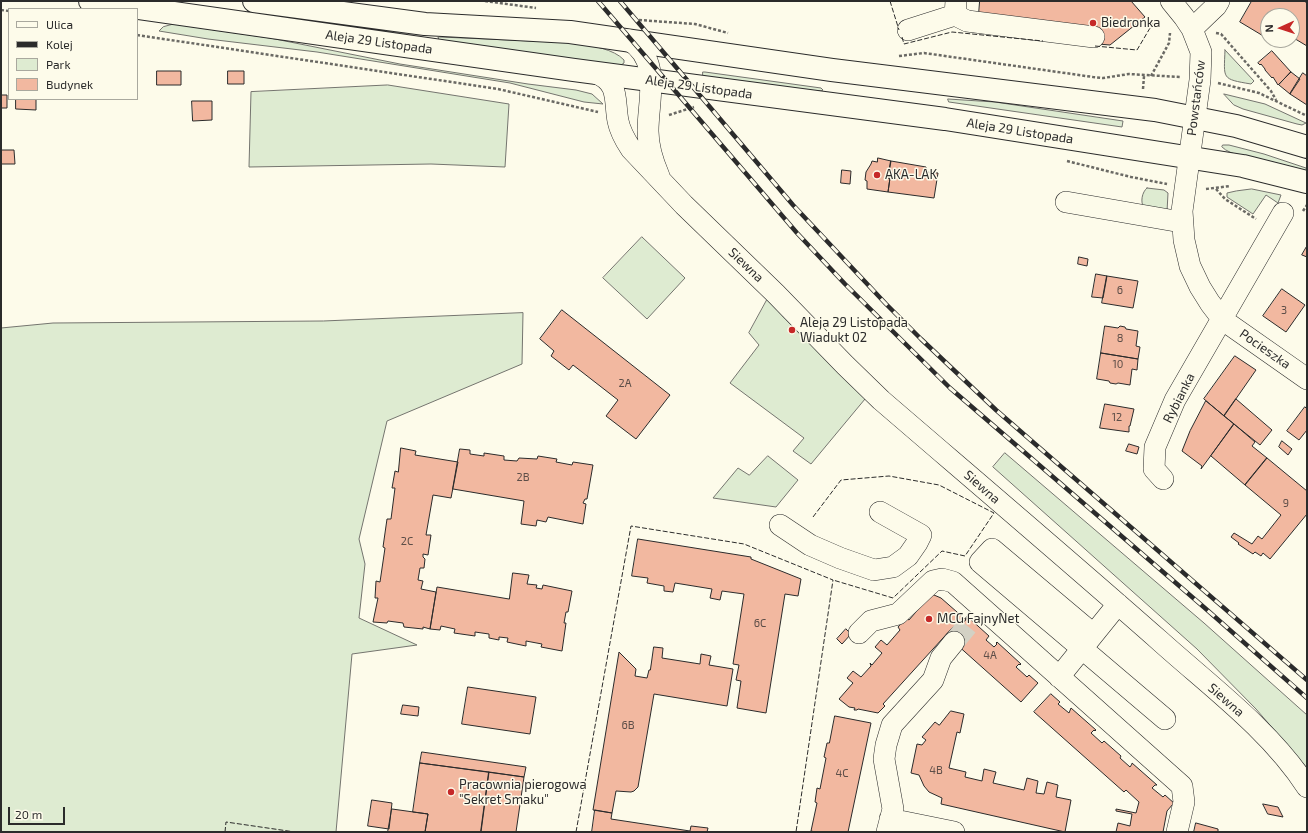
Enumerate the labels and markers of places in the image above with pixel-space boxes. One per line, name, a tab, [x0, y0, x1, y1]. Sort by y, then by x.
place label: Biedronka	[1101, 15, 1160, 31]
marker: Biedronka	[1088, 18, 1098, 28]
place label: AKA-LAK	[885, 167, 937, 183]
marker: AKA-LAK	[872, 170, 882, 180]
place label: Aleja 29 Listopada Wiadukt 02	[800, 315, 908, 346]
marker: Aleja 29 Listopada Wiadukt 02	[787, 325, 797, 335]
place label: MCG FajnyNet	[937, 611, 1019, 627]
marker: MCG FajnyNet	[924, 614, 934, 624]
place label: Pracownia pierogowa "Sekret Smaku"	[459, 777, 587, 808]
marker: Pracownia pierogowa "Sekret Smaku"	[446, 787, 456, 797]

